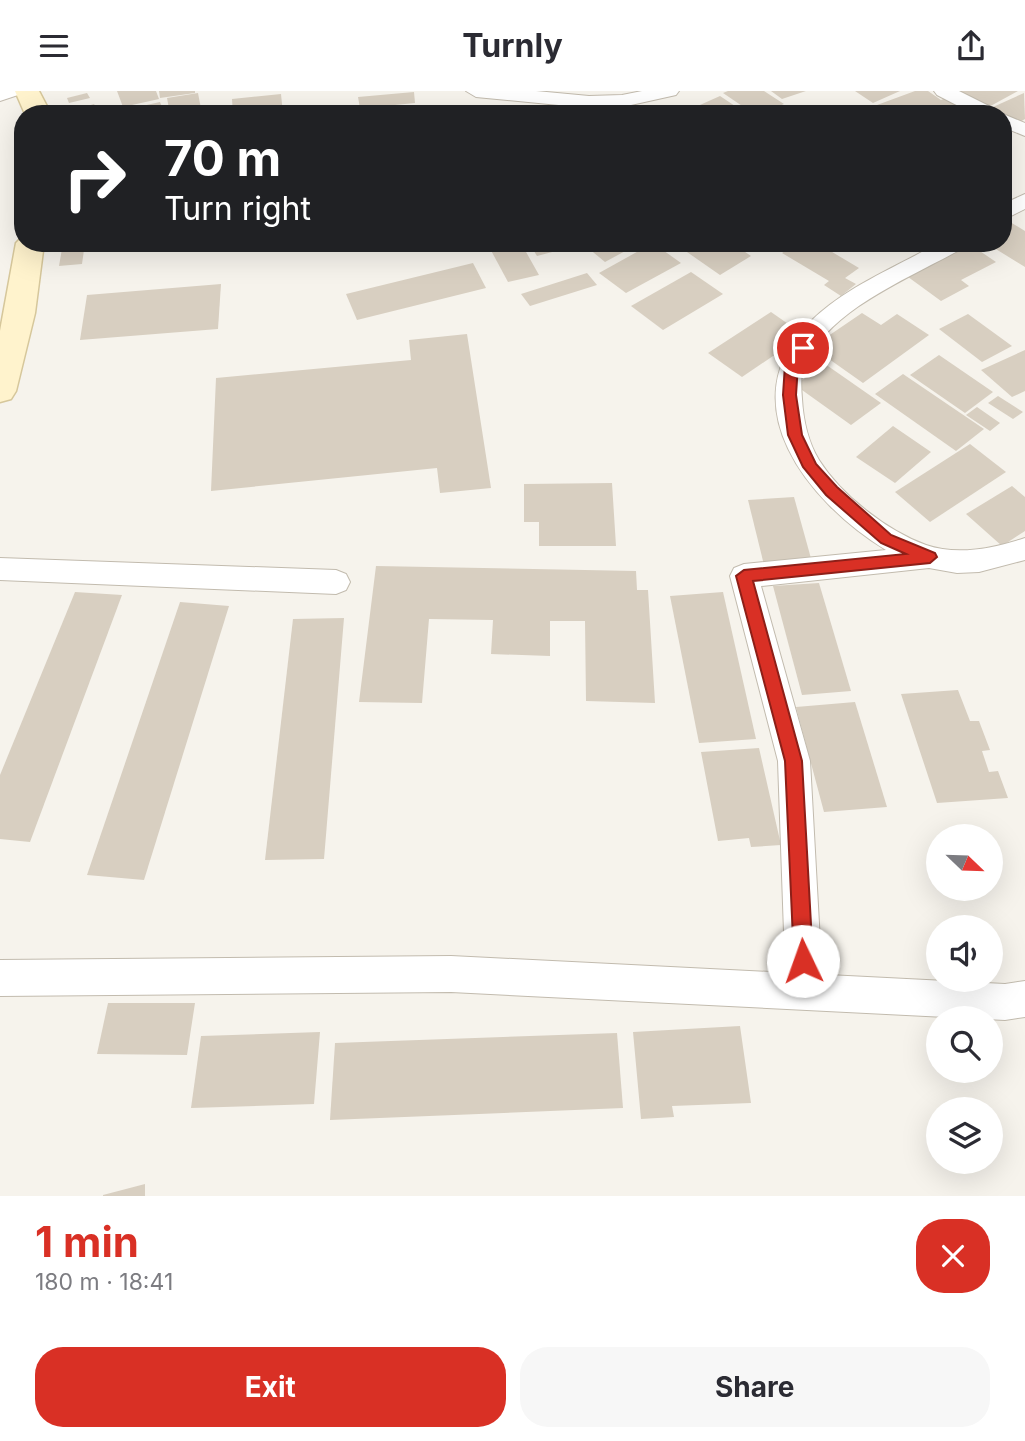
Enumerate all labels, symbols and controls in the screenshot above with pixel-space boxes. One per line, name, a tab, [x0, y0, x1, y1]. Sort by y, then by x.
text: Turnly	[462, 26, 563, 65]
icon: menu	[35, 27, 73, 65]
icon: share	[952, 27, 990, 65]
text: 70 m	[164, 129, 281, 188]
icon: right	[49, 133, 140, 224]
text: Turn right	[164, 189, 311, 228]
pin	[773, 318, 833, 378]
icon: arrive	[784, 329, 822, 367]
north arrow	[926, 824, 1003, 901]
map controls	[926, 824, 1003, 1174]
button: sound	[926, 915, 1003, 992]
position arrow	[766, 924, 840, 998]
button: search	[926, 1006, 1003, 1083]
button: layers	[926, 1097, 1003, 1174]
text: 1 min	[35, 1216, 139, 1267]
button: close	[916, 1219, 990, 1293]
text: 180 m · 18:41	[35, 1268, 173, 1296]
button: Exit	[35, 1347, 506, 1427]
button: Share	[520, 1347, 990, 1427]

